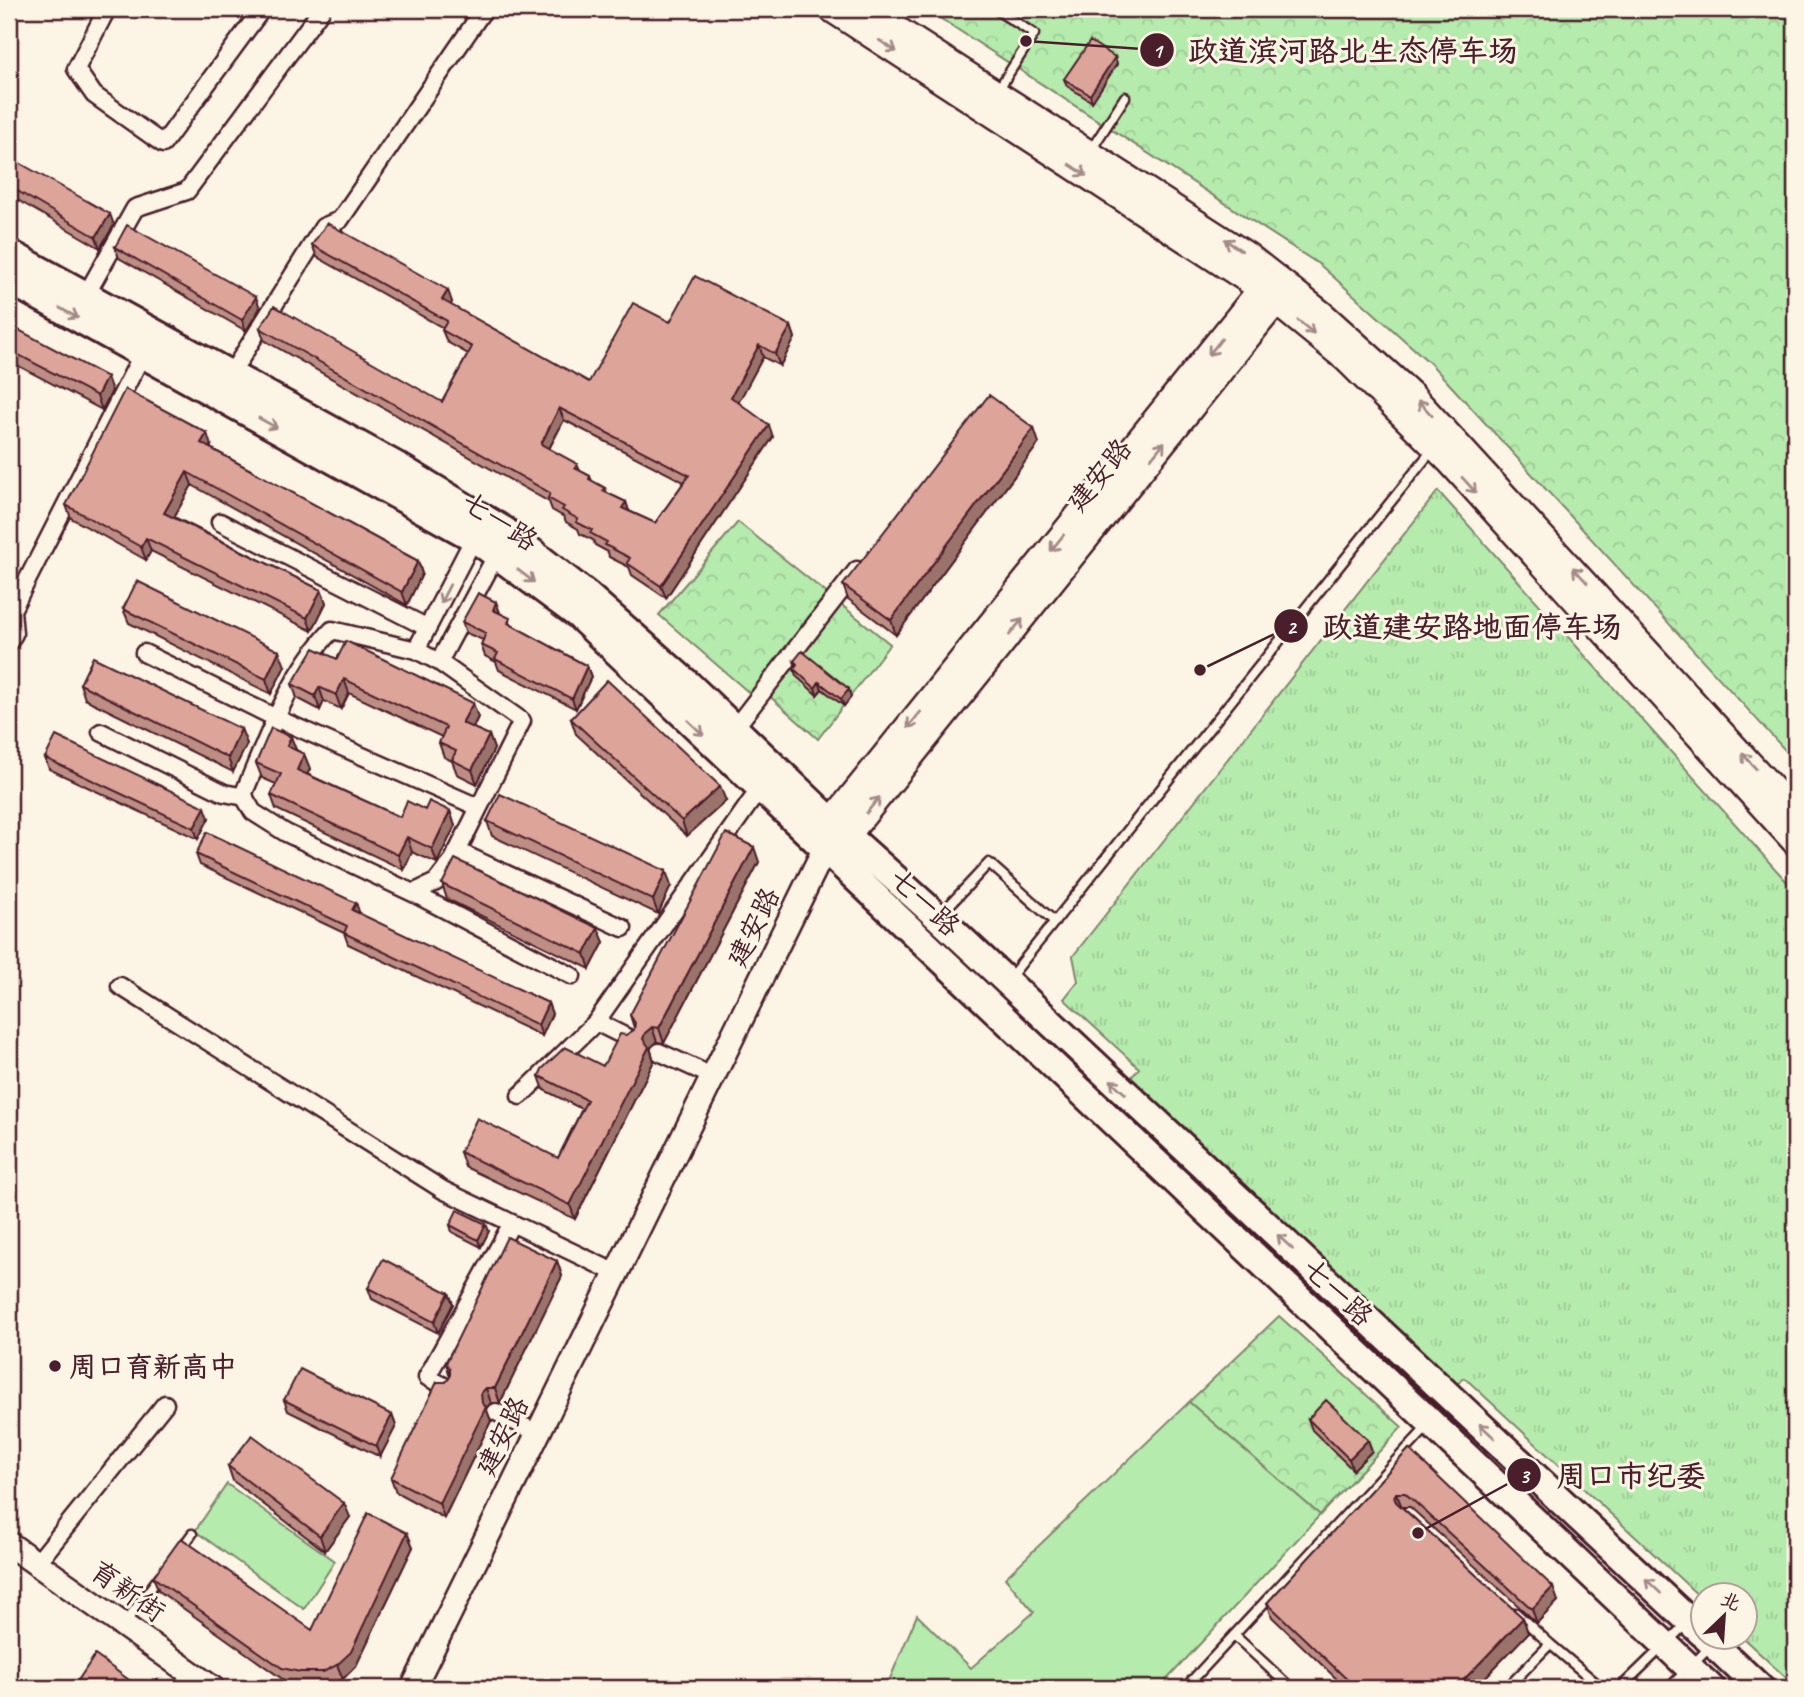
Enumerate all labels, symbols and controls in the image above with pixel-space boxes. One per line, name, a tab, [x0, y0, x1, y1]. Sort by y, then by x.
callout: 政道滨河路北生态停车场	[1139, 25, 1532, 76]
text: 政道滨河路北生态停车场	[1188, 32, 1518, 70]
text: 1	[1152, 38, 1164, 64]
one-way arrow	[877, 39, 897, 53]
one-way arrow	[1068, 163, 1087, 178]
one-way arrow	[1224, 238, 1244, 252]
one-way arrow	[58, 306, 78, 320]
one-way arrow	[1296, 319, 1314, 335]
one-way arrow	[1207, 337, 1223, 355]
one-way arrow	[1417, 400, 1434, 417]
one-way arrow	[257, 417, 278, 430]
street label: 建安路	[1059, 431, 1139, 519]
one-way arrow	[1150, 441, 1165, 459]
one-way arrow	[1461, 476, 1477, 494]
street label: 七一路	[455, 483, 545, 559]
one-way arrow	[1049, 533, 1065, 551]
one-way arrow	[1571, 567, 1588, 584]
one-way arrow	[517, 569, 535, 584]
one-way arrow	[438, 583, 452, 604]
callout: 政道建安路地面停车场	[1273, 601, 1636, 652]
text: 政道建安路地面停车场	[1322, 608, 1622, 646]
text: 2	[1286, 614, 1298, 640]
one-way arrow	[1008, 619, 1023, 637]
one-way arrow	[906, 711, 922, 729]
one-way arrow	[687, 719, 704, 736]
one-way arrow	[1741, 753, 1758, 770]
one-way arrow	[866, 796, 881, 814]
street label: 七一路	[882, 861, 968, 943]
street label: 建安路	[719, 882, 787, 972]
one-way arrow	[1110, 1078, 1127, 1095]
one-way arrow	[1276, 1234, 1294, 1250]
street label: 七一路	[1295, 1251, 1381, 1333]
place label: 周口育新高中	[69, 1349, 237, 1384]
marker: 周口育新高中	[47, 1358, 63, 1374]
street label: 建安路	[468, 1391, 536, 1481]
one-way arrow	[1478, 1423, 1496, 1439]
callout: 周口市纪委	[1507, 1450, 1720, 1501]
text: 周口市纪委	[1556, 1457, 1706, 1495]
text: 3	[1519, 1463, 1531, 1489]
street label: 育新街	[84, 1553, 172, 1629]
one-way arrow	[1645, 1578, 1662, 1595]
north arrow	[1688, 1582, 1758, 1652]
text: 北	[1717, 1587, 1744, 1616]

